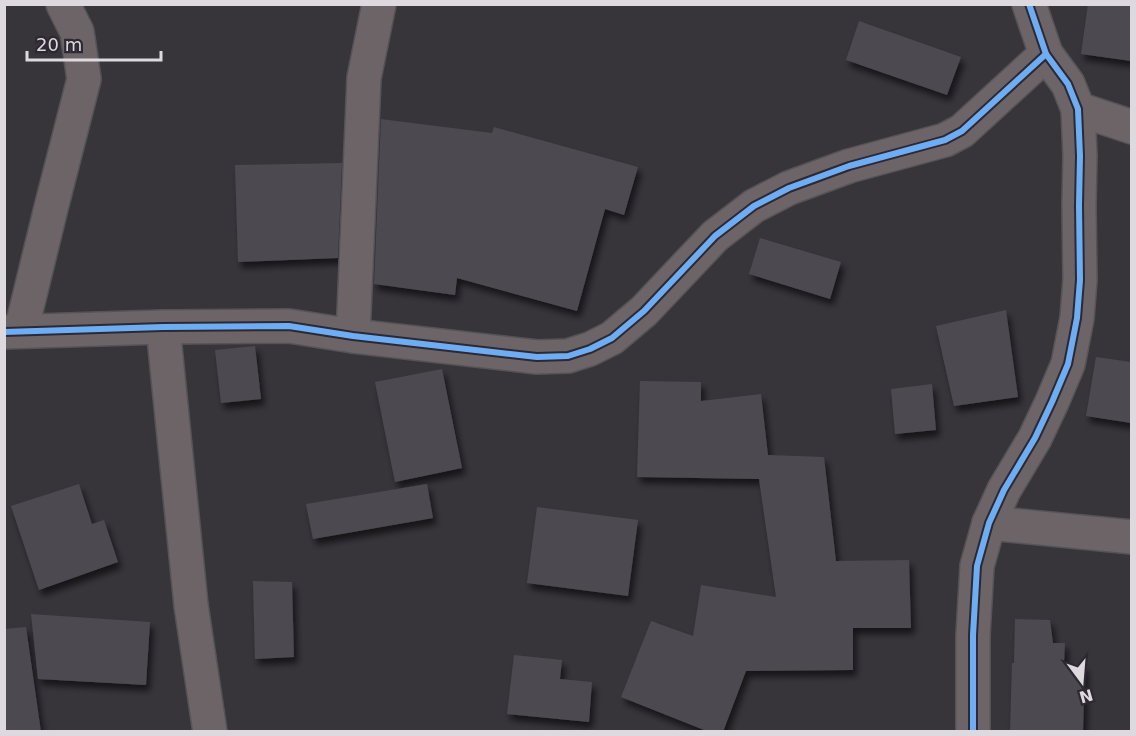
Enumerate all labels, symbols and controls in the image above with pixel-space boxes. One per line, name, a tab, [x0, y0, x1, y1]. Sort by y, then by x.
scale bar	[27, 24, 160, 62]
text: 20 m	[36, 34, 82, 55]
north arrow	[1052, 652, 1112, 712]
text: N	[1077, 685, 1095, 707]

